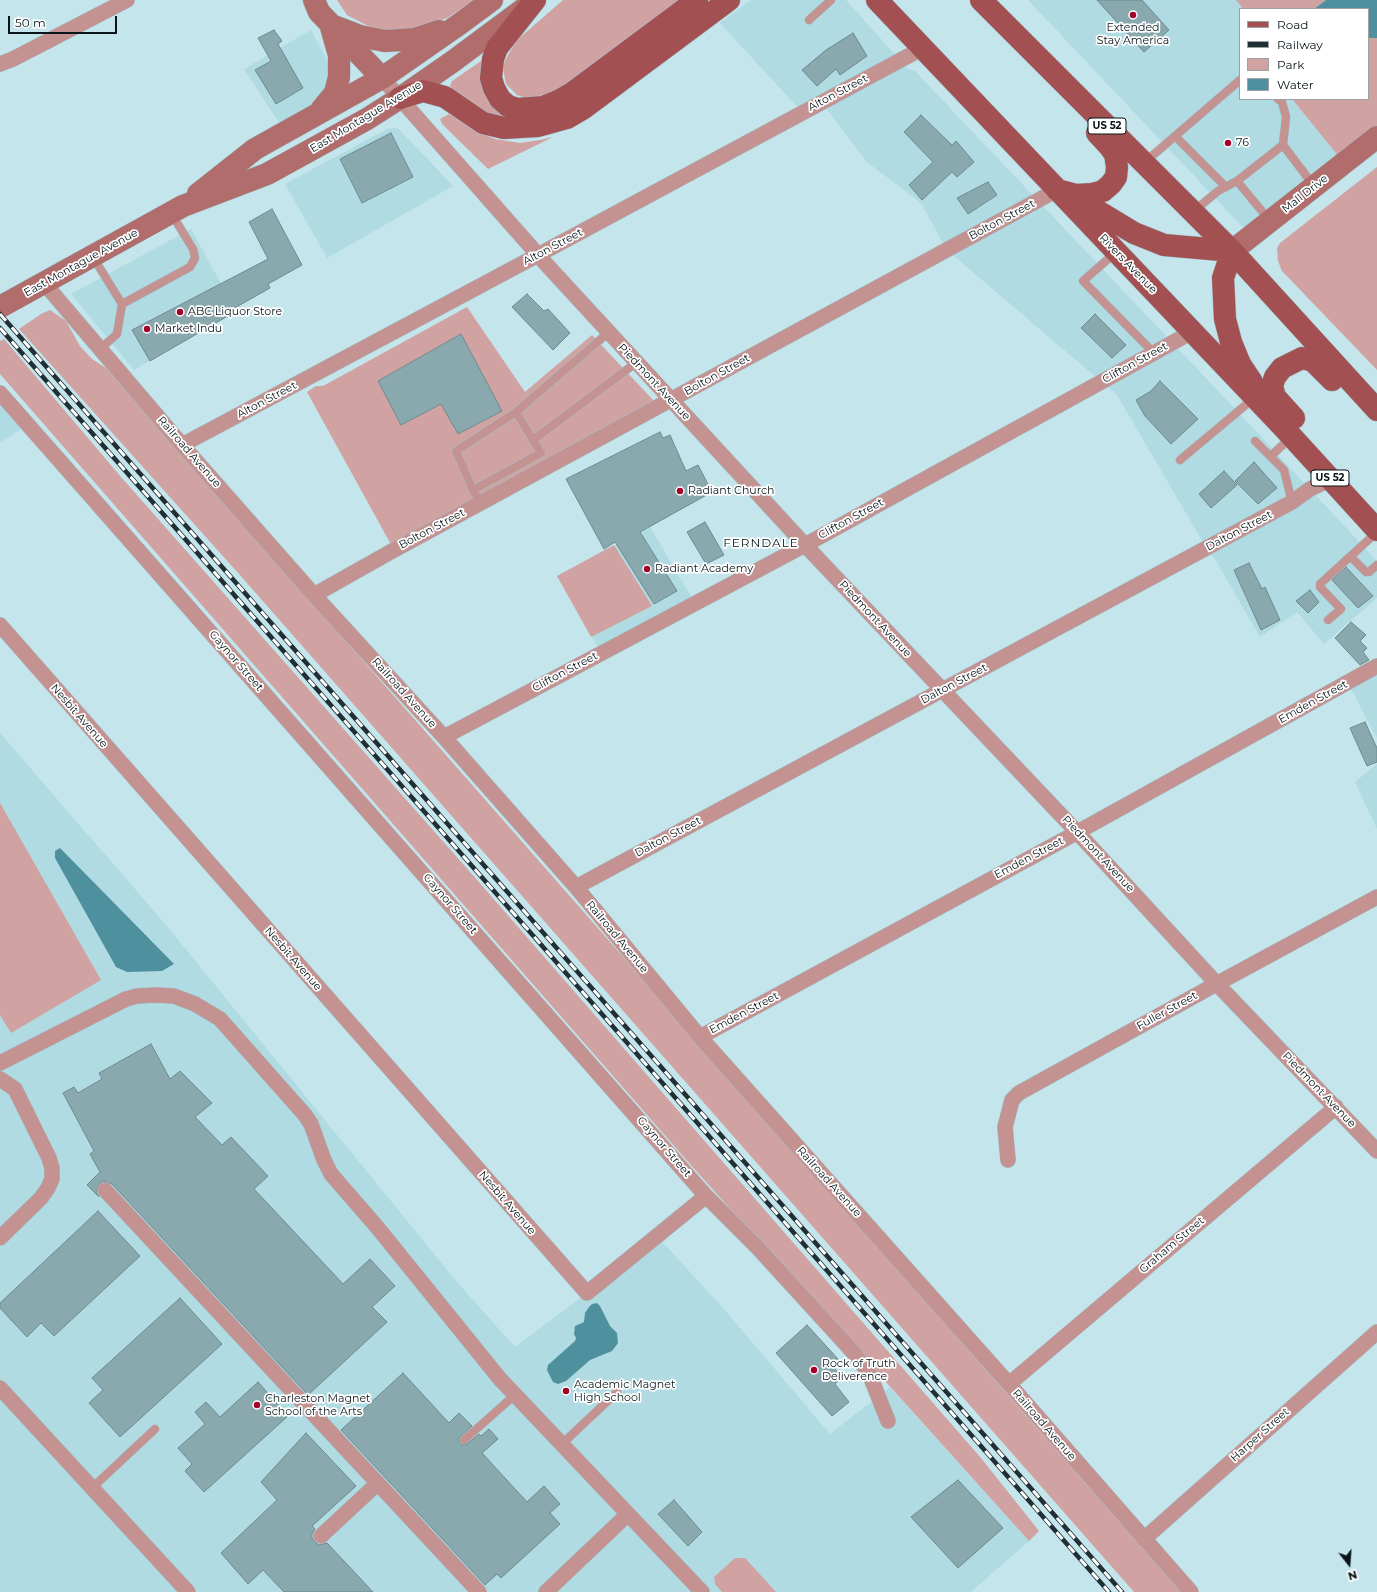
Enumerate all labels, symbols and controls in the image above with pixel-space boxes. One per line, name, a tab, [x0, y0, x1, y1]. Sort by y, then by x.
scale bar	[10, 8, 119, 34]
legend	[1239, 8, 1369, 100]
marker: Extended Stay America	[1128, 10, 1138, 20]
text: 50 m	[15, 15, 46, 30]
text: Road	[1277, 17, 1308, 32]
place label: Extended Stay America	[1097, 21, 1169, 47]
text: Railway	[1277, 37, 1323, 52]
text: Park	[1277, 57, 1304, 72]
street label: Alton Street	[806, 72, 870, 114]
text: Water	[1277, 77, 1313, 92]
street label: East Montague Avenue	[308, 78, 424, 156]
road number: US 52	[1088, 118, 1126, 134]
place label: 76	[1236, 136, 1249, 150]
marker: 76	[1223, 138, 1233, 148]
street label: Mall Drive	[1279, 172, 1331, 216]
street label: Bolton Street	[967, 197, 1037, 243]
street label: East Montague Avenue	[22, 226, 140, 300]
street label: Alton Street	[521, 226, 585, 268]
street label: Rivers Avenue	[1096, 232, 1160, 296]
place label: ABC Liquor Store	[188, 305, 282, 319]
marker: ABC Liquor Store	[175, 307, 185, 317]
place label: Market Indu	[155, 322, 222, 336]
marker: Market Indu	[142, 324, 152, 334]
street label: Clifton Street	[1100, 340, 1170, 386]
street label: Piedmont Avenue	[615, 341, 693, 423]
street label: Bolton Street	[682, 352, 752, 398]
street label: Alton Street	[235, 379, 299, 421]
street label: Railroad Avenue	[155, 414, 223, 490]
road number: US 52	[1311, 470, 1349, 486]
place label: Radiant Church	[688, 484, 775, 498]
marker: Radiant Church	[675, 486, 685, 496]
street label: Clifton Street	[816, 496, 886, 542]
street label: Bolton Street	[397, 506, 467, 552]
street label: Dalton Street	[1204, 508, 1274, 554]
district label: FERNDALE	[723, 536, 799, 550]
place label: Radiant Academy	[655, 562, 753, 576]
marker: Radiant Academy	[642, 564, 652, 574]
street label: Piedmont Avenue	[836, 578, 914, 660]
street label: Gaynor Street	[206, 628, 266, 694]
street label: Clifton Street	[530, 649, 600, 695]
street label: Railroad Avenue	[369, 655, 439, 731]
street label: Dalton Street	[919, 661, 989, 707]
street label: Emden Street	[1276, 678, 1350, 726]
street label: Nesbit Avenue	[48, 681, 110, 751]
street label: Piedmont Avenue	[1059, 813, 1137, 895]
street label: Dalton Street	[633, 814, 703, 860]
street label: Emden Street	[992, 834, 1066, 882]
street label: Gaynor Street	[420, 871, 480, 937]
street label: Railroad Avenue	[583, 898, 651, 976]
street label: Nesbit Avenue	[262, 924, 324, 994]
street label: Emden Street	[707, 989, 781, 1037]
street label: Fuller Street	[1134, 989, 1200, 1033]
street label: Piedmont Avenue	[1280, 1050, 1358, 1130]
street label: Gaynor Street	[634, 1114, 694, 1180]
street label: Railroad Avenue	[794, 1144, 864, 1220]
street label: Nesbit Avenue	[476, 1168, 538, 1238]
street label: Graham Street	[1137, 1214, 1207, 1276]
place label: Rock of Truth Deliverence	[822, 1357, 896, 1383]
marker: Rock of Truth Deliverence	[809, 1365, 819, 1375]
place label: Academic Magnet High School	[574, 1378, 675, 1404]
marker: Academic Magnet High School	[561, 1386, 571, 1396]
street label: Railroad Avenue	[1010, 1387, 1078, 1463]
place label: Charleston Magnet School of the Arts	[265, 1392, 371, 1418]
marker: Charleston Magnet School of the Arts	[252, 1400, 262, 1410]
street label: Harper Street	[1228, 1405, 1292, 1465]
north arrow	[1329, 1544, 1369, 1584]
text: N	[1346, 1567, 1359, 1583]

